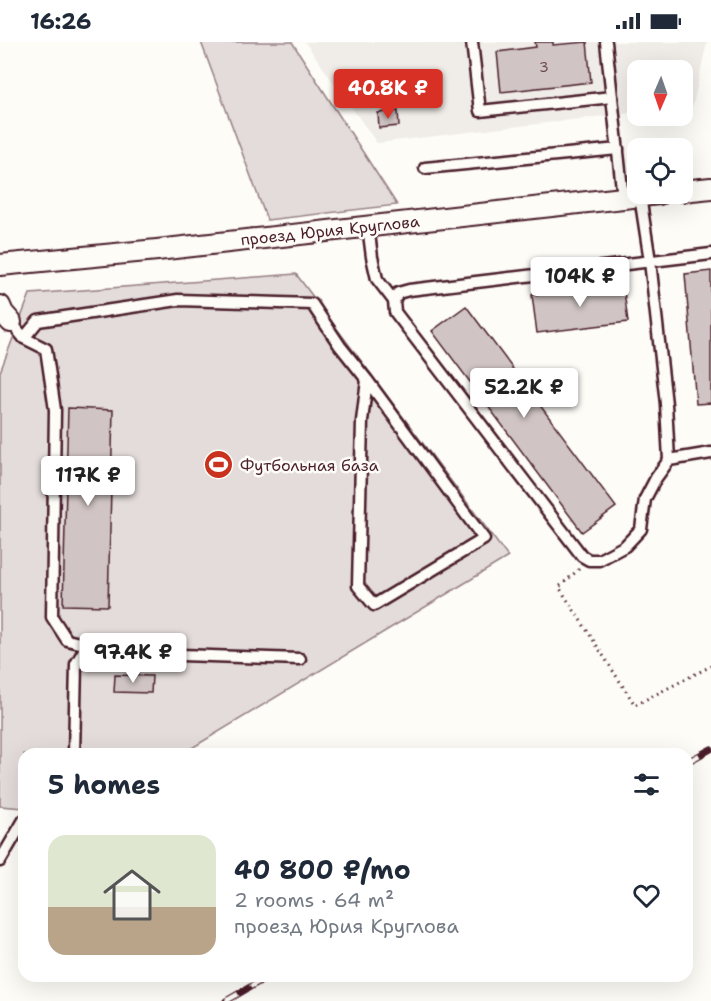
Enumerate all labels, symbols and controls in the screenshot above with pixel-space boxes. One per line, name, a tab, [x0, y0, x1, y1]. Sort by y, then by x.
text: 16:26	[30, 7, 91, 36]
house number: 3	[539, 58, 549, 76]
north arrow	[627, 60, 693, 126]
map controls	[627, 60, 693, 204]
pin: 40.8K ₽	[333, 69, 443, 120]
text: 40.8K ₽	[348, 75, 428, 101]
button: locate	[627, 138, 693, 204]
street label: проезд Юрия Круглова	[239, 211, 421, 250]
pin: 104K ₽	[531, 257, 629, 308]
text: 104K ₽	[545, 263, 615, 289]
pin: 52.2K ₽	[469, 368, 579, 419]
text: 52.2K ₽	[484, 374, 564, 400]
sports icon: Футбольная база	[203, 449, 235, 481]
place label: Футбольная база	[240, 455, 379, 476]
pin: 117K ₽	[39, 456, 137, 507]
text: 117K ₽	[55, 462, 121, 488]
pin: 97.4K ₽	[78, 633, 188, 684]
text: 97.4K ₽	[94, 639, 172, 665]
text: 5 homes	[48, 767, 160, 802]
icon: filters	[630, 768, 663, 801]
text: 40 800 ₽/mo	[234, 852, 411, 887]
icon: home	[96, 859, 168, 931]
icon: heart	[630, 879, 663, 912]
text: 2 rooms · 64 m²	[234, 887, 394, 913]
text: проезд Юрия Круглова	[234, 913, 459, 939]

